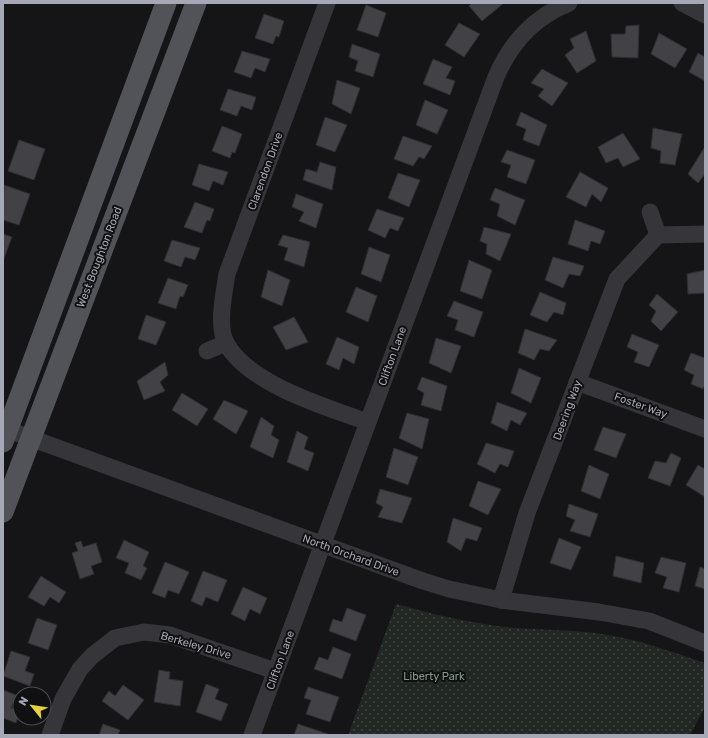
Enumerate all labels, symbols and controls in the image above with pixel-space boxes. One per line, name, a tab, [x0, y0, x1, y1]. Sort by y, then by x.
street label: Clarendon Drive	[245, 131, 286, 212]
street label: West Boughton Road	[74, 205, 125, 309]
street label: Clifton Lane	[376, 325, 409, 388]
street label: Deering Way	[551, 378, 584, 442]
street label: Foster Way	[612, 390, 669, 421]
street label: North Orchard Drive	[301, 532, 401, 579]
street label: Berkeley Drive	[159, 629, 233, 662]
street label: Clifton Lane	[264, 629, 297, 692]
park label: Liberty Park	[403, 670, 465, 683]
north arrow	[12, 686, 52, 726]
text: N	[16, 695, 31, 708]

